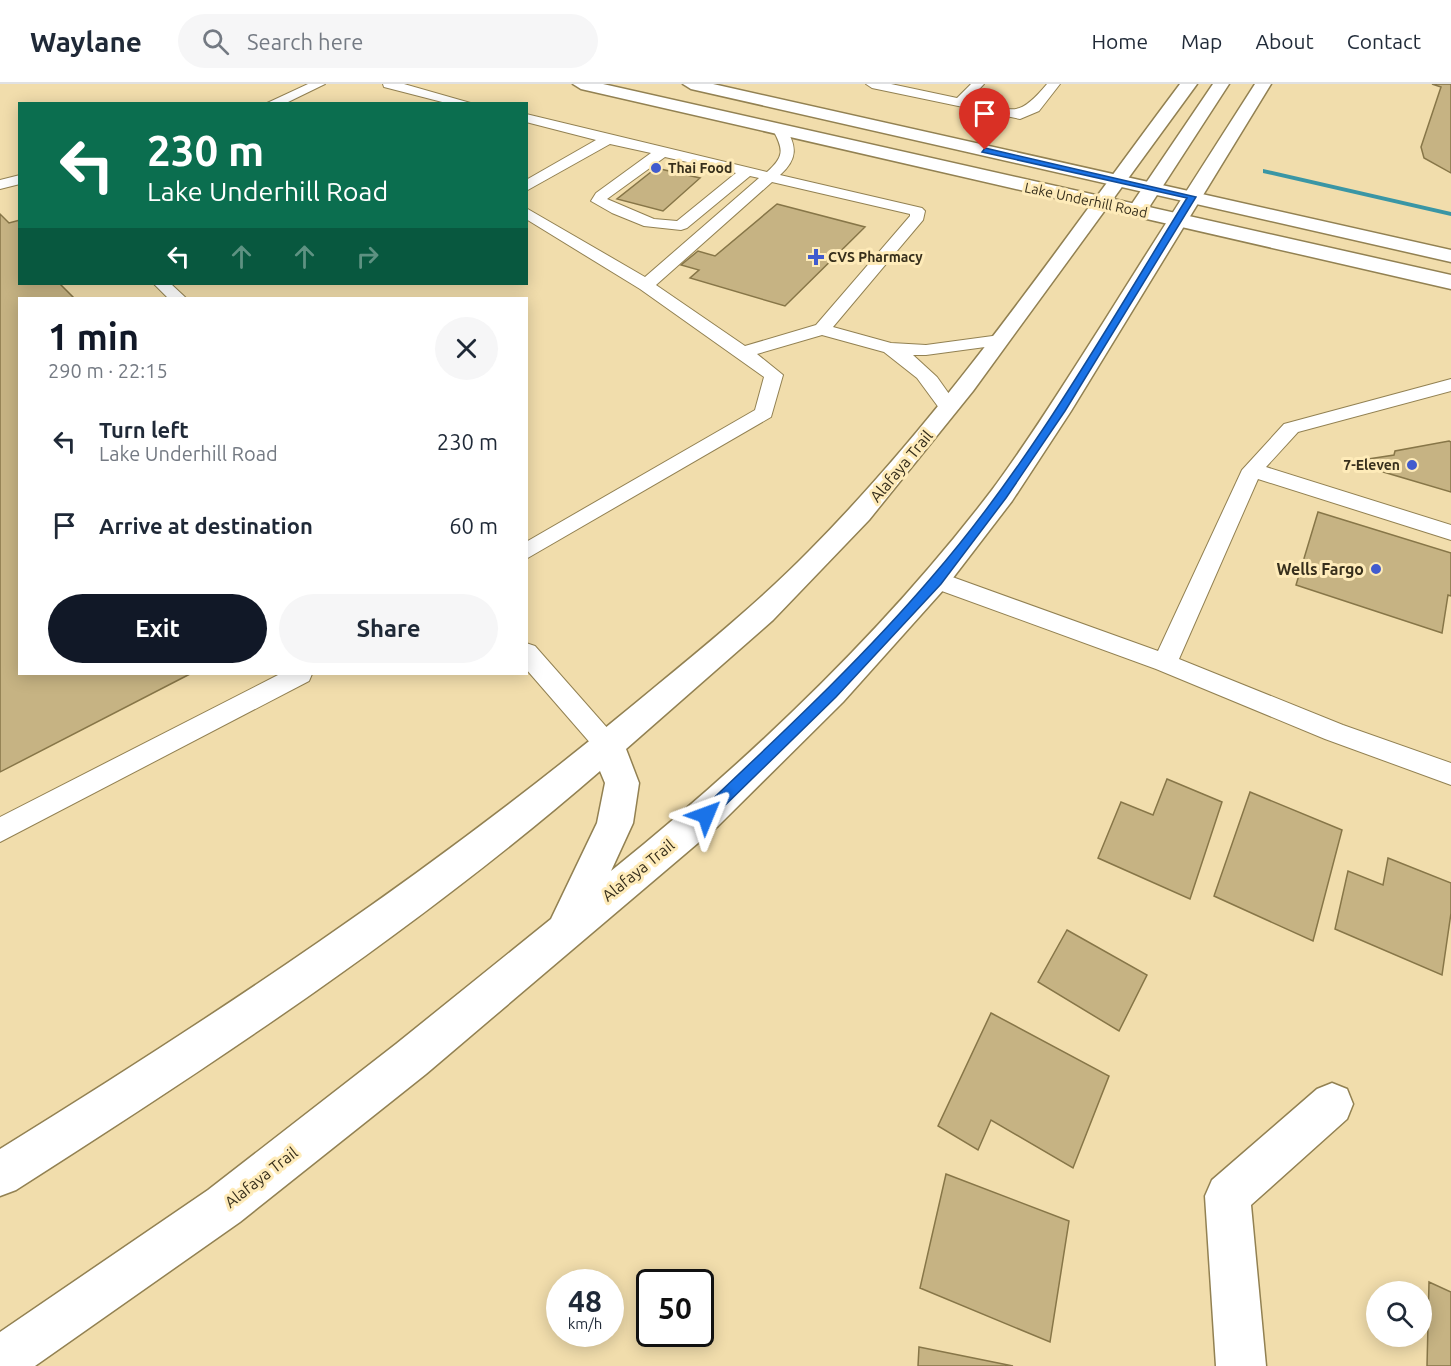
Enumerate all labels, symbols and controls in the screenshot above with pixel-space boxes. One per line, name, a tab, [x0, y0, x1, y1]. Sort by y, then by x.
search box	[178, 14, 598, 68]
icon: search	[199, 25, 232, 58]
text: Waylane	[30, 26, 142, 57]
text: Search here	[247, 29, 363, 54]
text: Home	[1091, 29, 1148, 53]
text: Map	[1181, 29, 1222, 53]
text: About	[1255, 29, 1314, 53]
text: Contact	[1347, 29, 1421, 53]
pin	[959, 88, 1010, 150]
icon: arrive	[968, 97, 1001, 130]
icon: left	[48, 126, 126, 204]
text: 230 m	[147, 127, 264, 174]
place label: Thai Food	[668, 160, 732, 176]
marker: Thai Food	[649, 161, 663, 175]
text: Lake Underhill Road	[147, 176, 388, 206]
street label: Lake Underhill Road	[1023, 179, 1149, 221]
icon: left	[162, 240, 195, 273]
icon: ahead	[225, 240, 258, 273]
icon: ahead	[288, 240, 321, 273]
icon: right	[351, 240, 384, 273]
place label: CVS Pharmacy	[828, 249, 923, 265]
marker: CVS Pharmacy	[809, 250, 823, 264]
text: 1 min	[48, 316, 139, 357]
button: close	[435, 317, 498, 380]
text: 290 m · 22:15	[48, 359, 168, 382]
text: Turn left	[99, 417, 189, 442]
icon: left	[48, 425, 81, 458]
street label: Alafaya Trail	[866, 427, 936, 505]
text: 230 m	[437, 429, 498, 454]
text: Lake Underhill Road	[99, 442, 278, 465]
place label: 7-Eleven	[1343, 457, 1400, 473]
marker: 7-Eleven	[1405, 458, 1419, 472]
icon: arrive	[48, 509, 81, 542]
text: Arrive at destination	[99, 513, 313, 538]
text: 60 m	[449, 513, 498, 538]
place label: Wells Fargo	[1276, 560, 1364, 578]
marker: Wells Fargo	[1369, 562, 1383, 576]
button: Exit	[48, 594, 267, 663]
button: Share	[279, 594, 498, 663]
position arrow	[674, 783, 738, 847]
street label: Alafaya Trail	[598, 835, 678, 905]
street label: Alafaya Trail	[221, 1143, 301, 1211]
speed limit sign: 50	[636, 1269, 714, 1347]
map controls	[1366, 1281, 1432, 1347]
button: search	[1366, 1281, 1432, 1347]
text: 48	[568, 1284, 602, 1318]
text: km/h	[568, 1315, 602, 1332]

